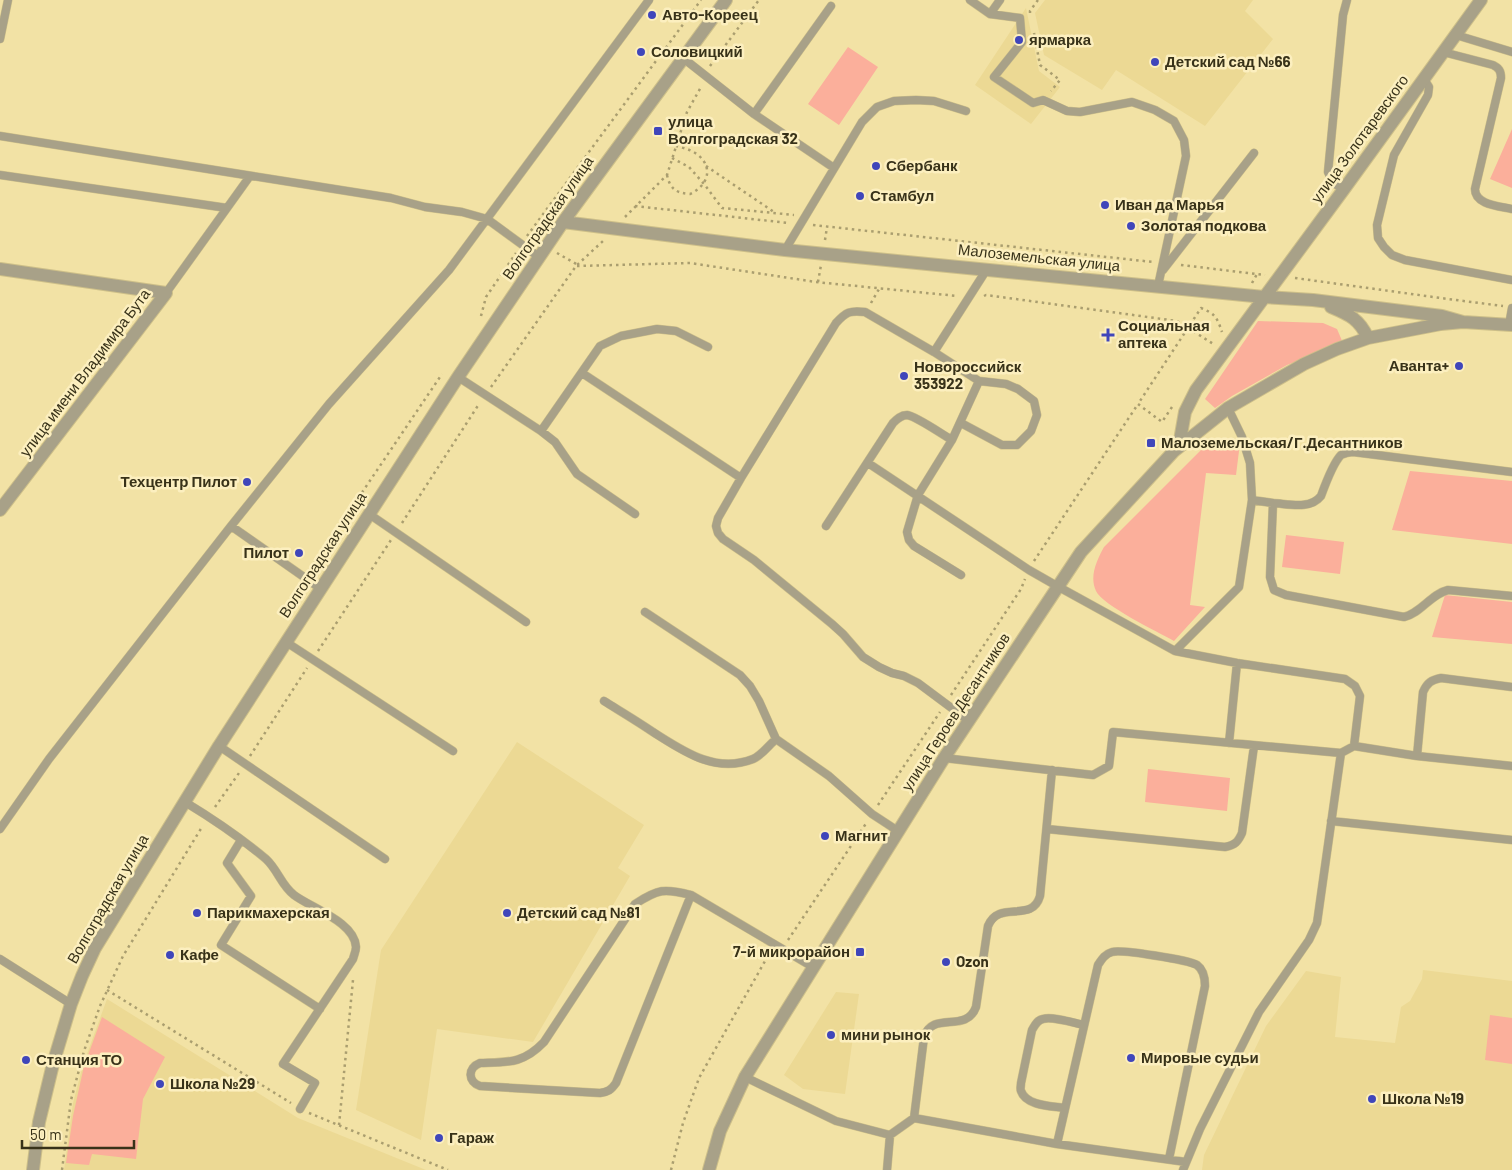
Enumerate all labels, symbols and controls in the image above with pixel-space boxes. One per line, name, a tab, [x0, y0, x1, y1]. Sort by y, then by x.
place label: Авто-Кореец	[662, 5, 758, 23]
marker: Авто-Кореец	[646, 9, 658, 21]
place label: ярмарка	[1029, 30, 1092, 48]
marker: ярмарка	[1013, 34, 1025, 46]
place label: Соловицкий	[651, 42, 743, 60]
marker: Соловицкий	[635, 46, 647, 58]
place label: Детский сад №66	[1165, 52, 1291, 70]
marker: Детский сад №66	[1149, 56, 1161, 68]
street label: улица Золотаревского	[1307, 71, 1412, 206]
place label: улица Волгоградская 32	[668, 112, 798, 147]
marker: улица Волгоградская 32	[652, 125, 664, 137]
street label: Волгоградская улица	[498, 152, 597, 282]
place label: Сбербанк	[886, 156, 958, 174]
marker: Сбербанк	[870, 160, 882, 172]
place label: Стамбул	[870, 186, 934, 204]
marker: Стамбул	[854, 190, 866, 202]
place label: Иван да Марья	[1115, 195, 1224, 213]
marker: Иван да Марья	[1099, 199, 1111, 211]
place label: Золотая подкова	[1141, 216, 1267, 234]
marker: Золотая подкова	[1125, 220, 1137, 232]
street label: Малоземельская улица	[957, 240, 1122, 275]
street label: улица имени Владимира Бута	[15, 284, 154, 460]
place label: Социальная аптека	[1118, 316, 1210, 351]
marker: Социальная аптека	[1102, 329, 1114, 341]
place label: Аванта+	[1389, 356, 1449, 374]
place label: Новороссийск 353922	[914, 357, 1022, 392]
marker: Аванта+	[1453, 360, 1465, 372]
marker: Новороссийск 353922	[898, 370, 910, 382]
place label: Малоземельская/Г.Десантников	[1161, 433, 1403, 451]
marker: Малоземельская/Г.Десантников	[1145, 437, 1157, 449]
place label: Техцентр Пилот	[120, 472, 237, 490]
marker: Техцентр Пилот	[241, 476, 253, 488]
street label: Волгоградская улица	[275, 488, 370, 621]
place label: Пилот	[244, 543, 289, 561]
marker: Пилот	[293, 547, 305, 559]
street label: улица Героев Десантников	[897, 629, 1013, 794]
place label: Магнит	[835, 826, 888, 844]
street label: Волгоградская улица	[63, 830, 152, 966]
marker: Магнит	[819, 830, 831, 842]
place label: Парикмахерская	[207, 903, 330, 921]
place label: Детский сад №81	[517, 903, 640, 921]
marker: Парикмахерская	[191, 907, 203, 919]
marker: Детский сад №81	[501, 907, 513, 919]
place label: 7-й микрорайон	[733, 942, 850, 960]
place label: Кафе	[180, 945, 219, 963]
marker: 7-й микрорайон	[854, 946, 866, 958]
marker: Кафе	[164, 949, 176, 961]
place label: Ozon	[956, 952, 989, 970]
marker: Ozon	[940, 956, 952, 968]
place label: мини рынок	[841, 1025, 931, 1043]
marker: мини рынок	[825, 1029, 837, 1041]
place label: Мировые судьи	[1141, 1048, 1259, 1066]
place label: Станция ТО	[36, 1050, 123, 1068]
marker: Мировые судьи	[1125, 1052, 1137, 1064]
marker: Станция ТО	[20, 1054, 32, 1066]
place label: Школа №29	[170, 1074, 255, 1092]
marker: Школа №29	[154, 1078, 166, 1090]
place label: Школа №19	[1382, 1089, 1464, 1107]
marker: Школа №19	[1366, 1093, 1378, 1105]
scale bar	[22, 1118, 135, 1150]
text: 50 m	[30, 1125, 62, 1143]
place label: Гараж	[449, 1128, 494, 1146]
marker: Гараж	[433, 1132, 445, 1144]

